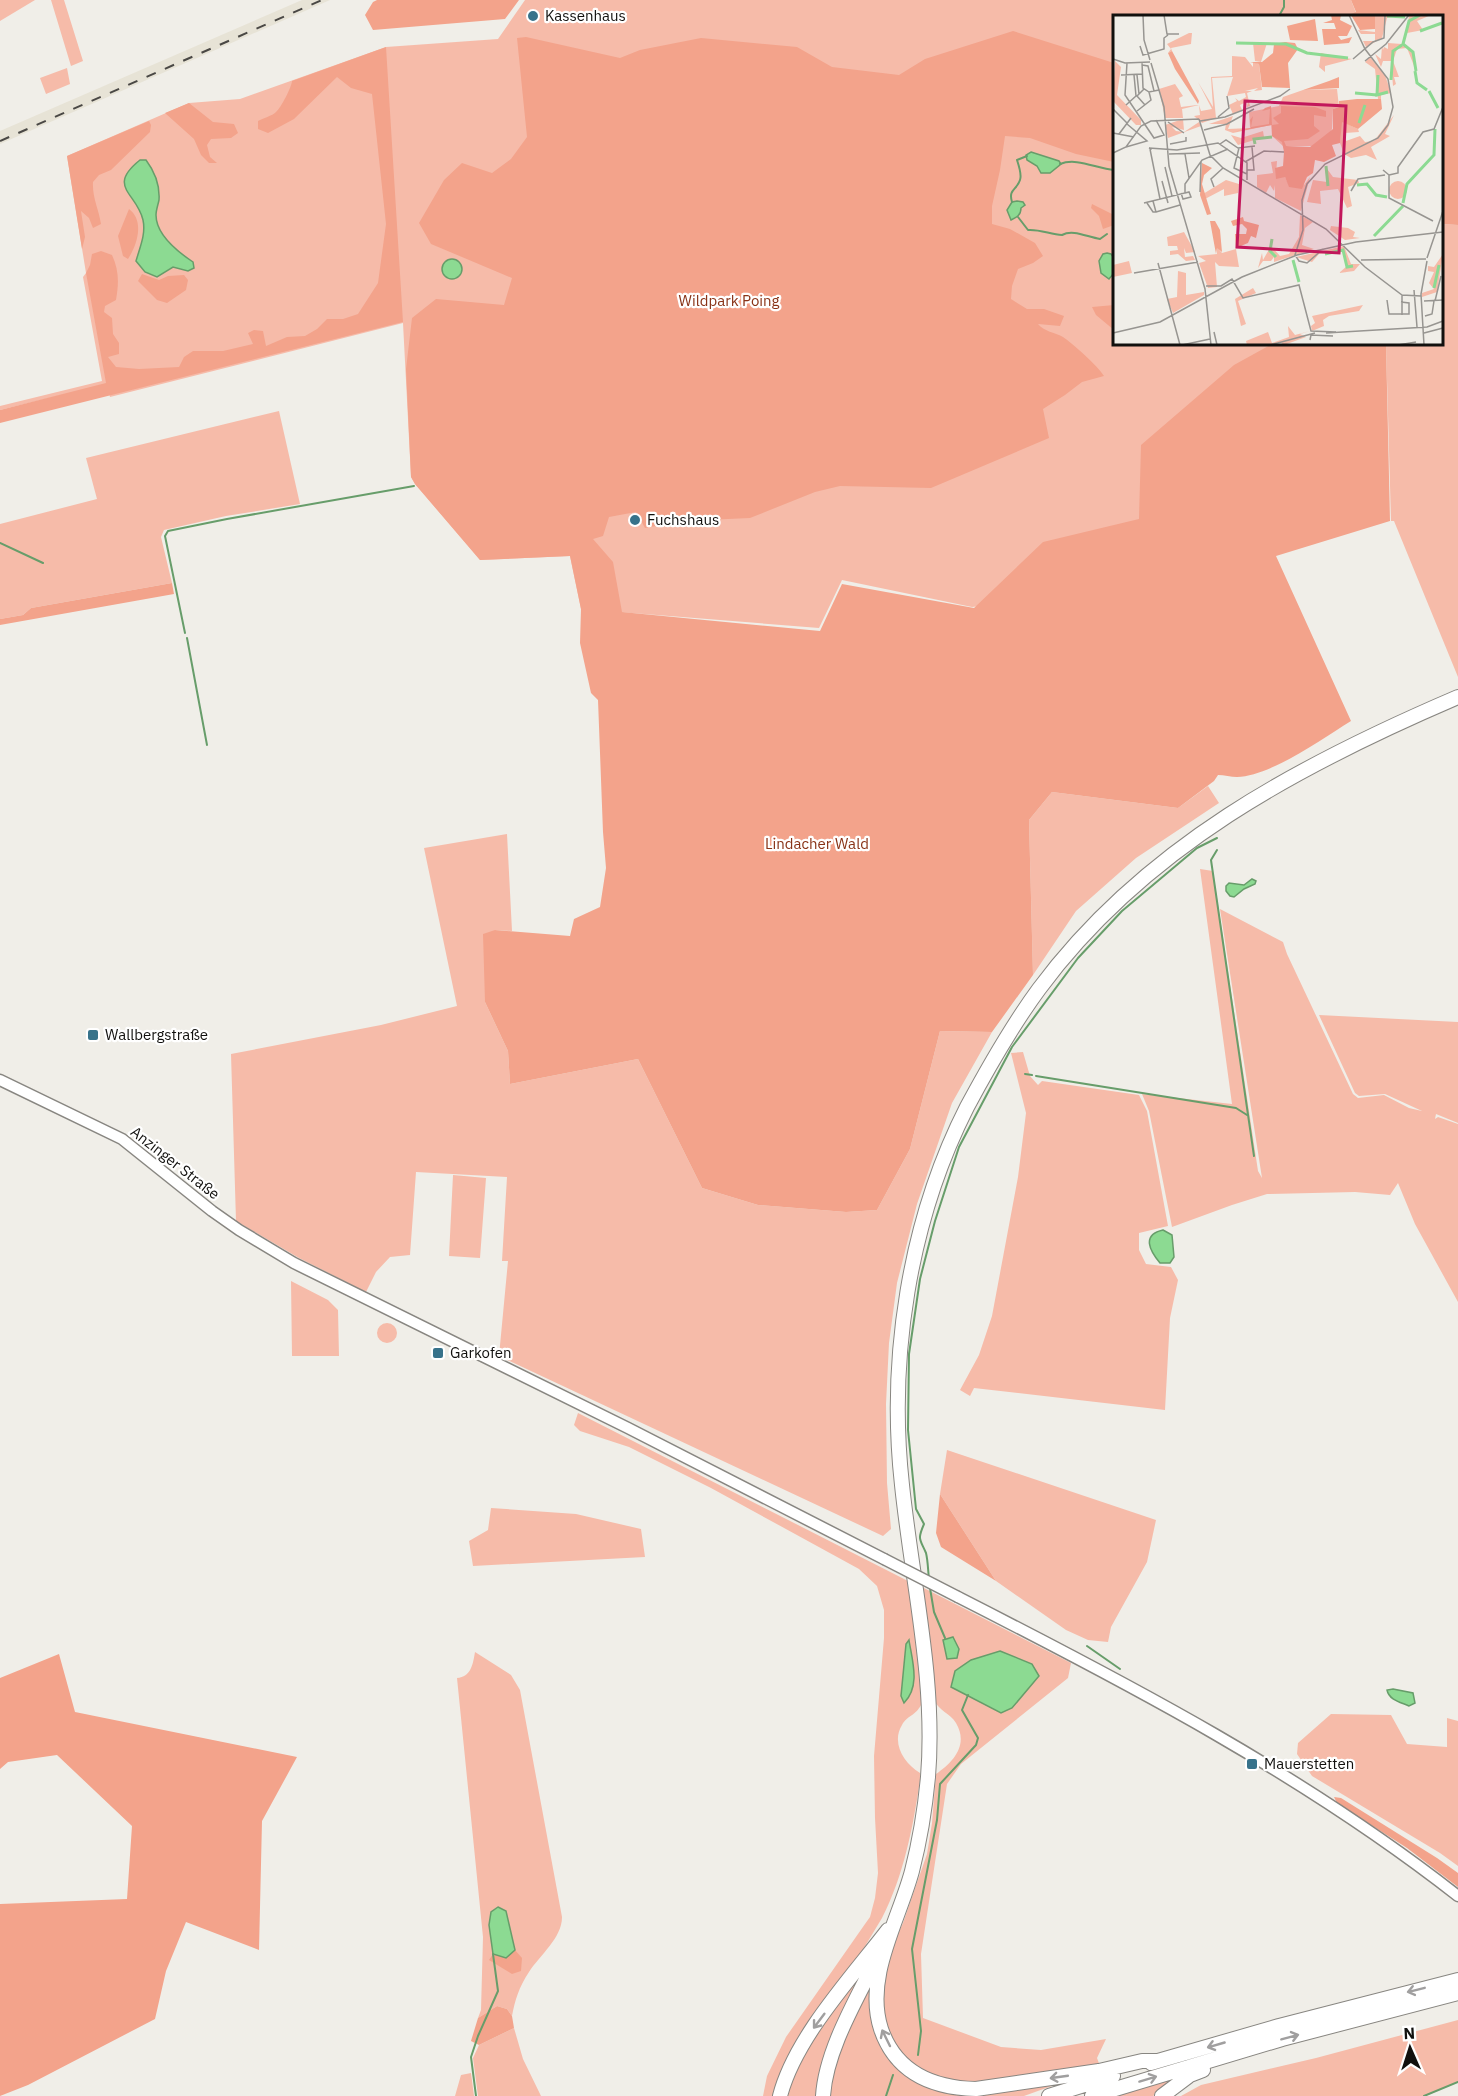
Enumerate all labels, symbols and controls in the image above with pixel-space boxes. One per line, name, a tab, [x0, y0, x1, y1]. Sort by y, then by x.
place label: Kassenhaus	[545, 6, 626, 25]
marker: Kassenhaus	[526, 9, 540, 23]
inset map	[1113, 15, 1443, 345]
park label: Wildpark Poing	[679, 291, 780, 310]
place label: Fuchshaus	[647, 510, 719, 529]
marker: Fuchshaus	[628, 513, 642, 527]
park label: Lindacher Wald	[765, 834, 869, 853]
place label: Wallbergstraße	[105, 1025, 208, 1044]
marker: Wallbergstraße	[86, 1028, 100, 1042]
street label: Anzinger Straße	[127, 1122, 224, 1203]
place label: Garkofen	[450, 1343, 511, 1362]
marker: Garkofen	[431, 1346, 445, 1360]
place label: Mauerstetten	[1264, 1754, 1354, 1773]
marker: Mauerstetten	[1245, 1757, 1259, 1771]
one-way arrow	[1407, 1985, 1426, 1996]
one-way arrow	[813, 2012, 826, 2028]
north arrow	[1380, 2018, 1440, 2078]
text: N	[1403, 2023, 1416, 2043]
one-way arrow	[879, 2029, 891, 2047]
one-way arrow	[1280, 2031, 1299, 2042]
one-way arrow	[1207, 2040, 1226, 2051]
one-way arrow	[1050, 2071, 1069, 2082]
one-way arrow	[1138, 2072, 1157, 2083]

